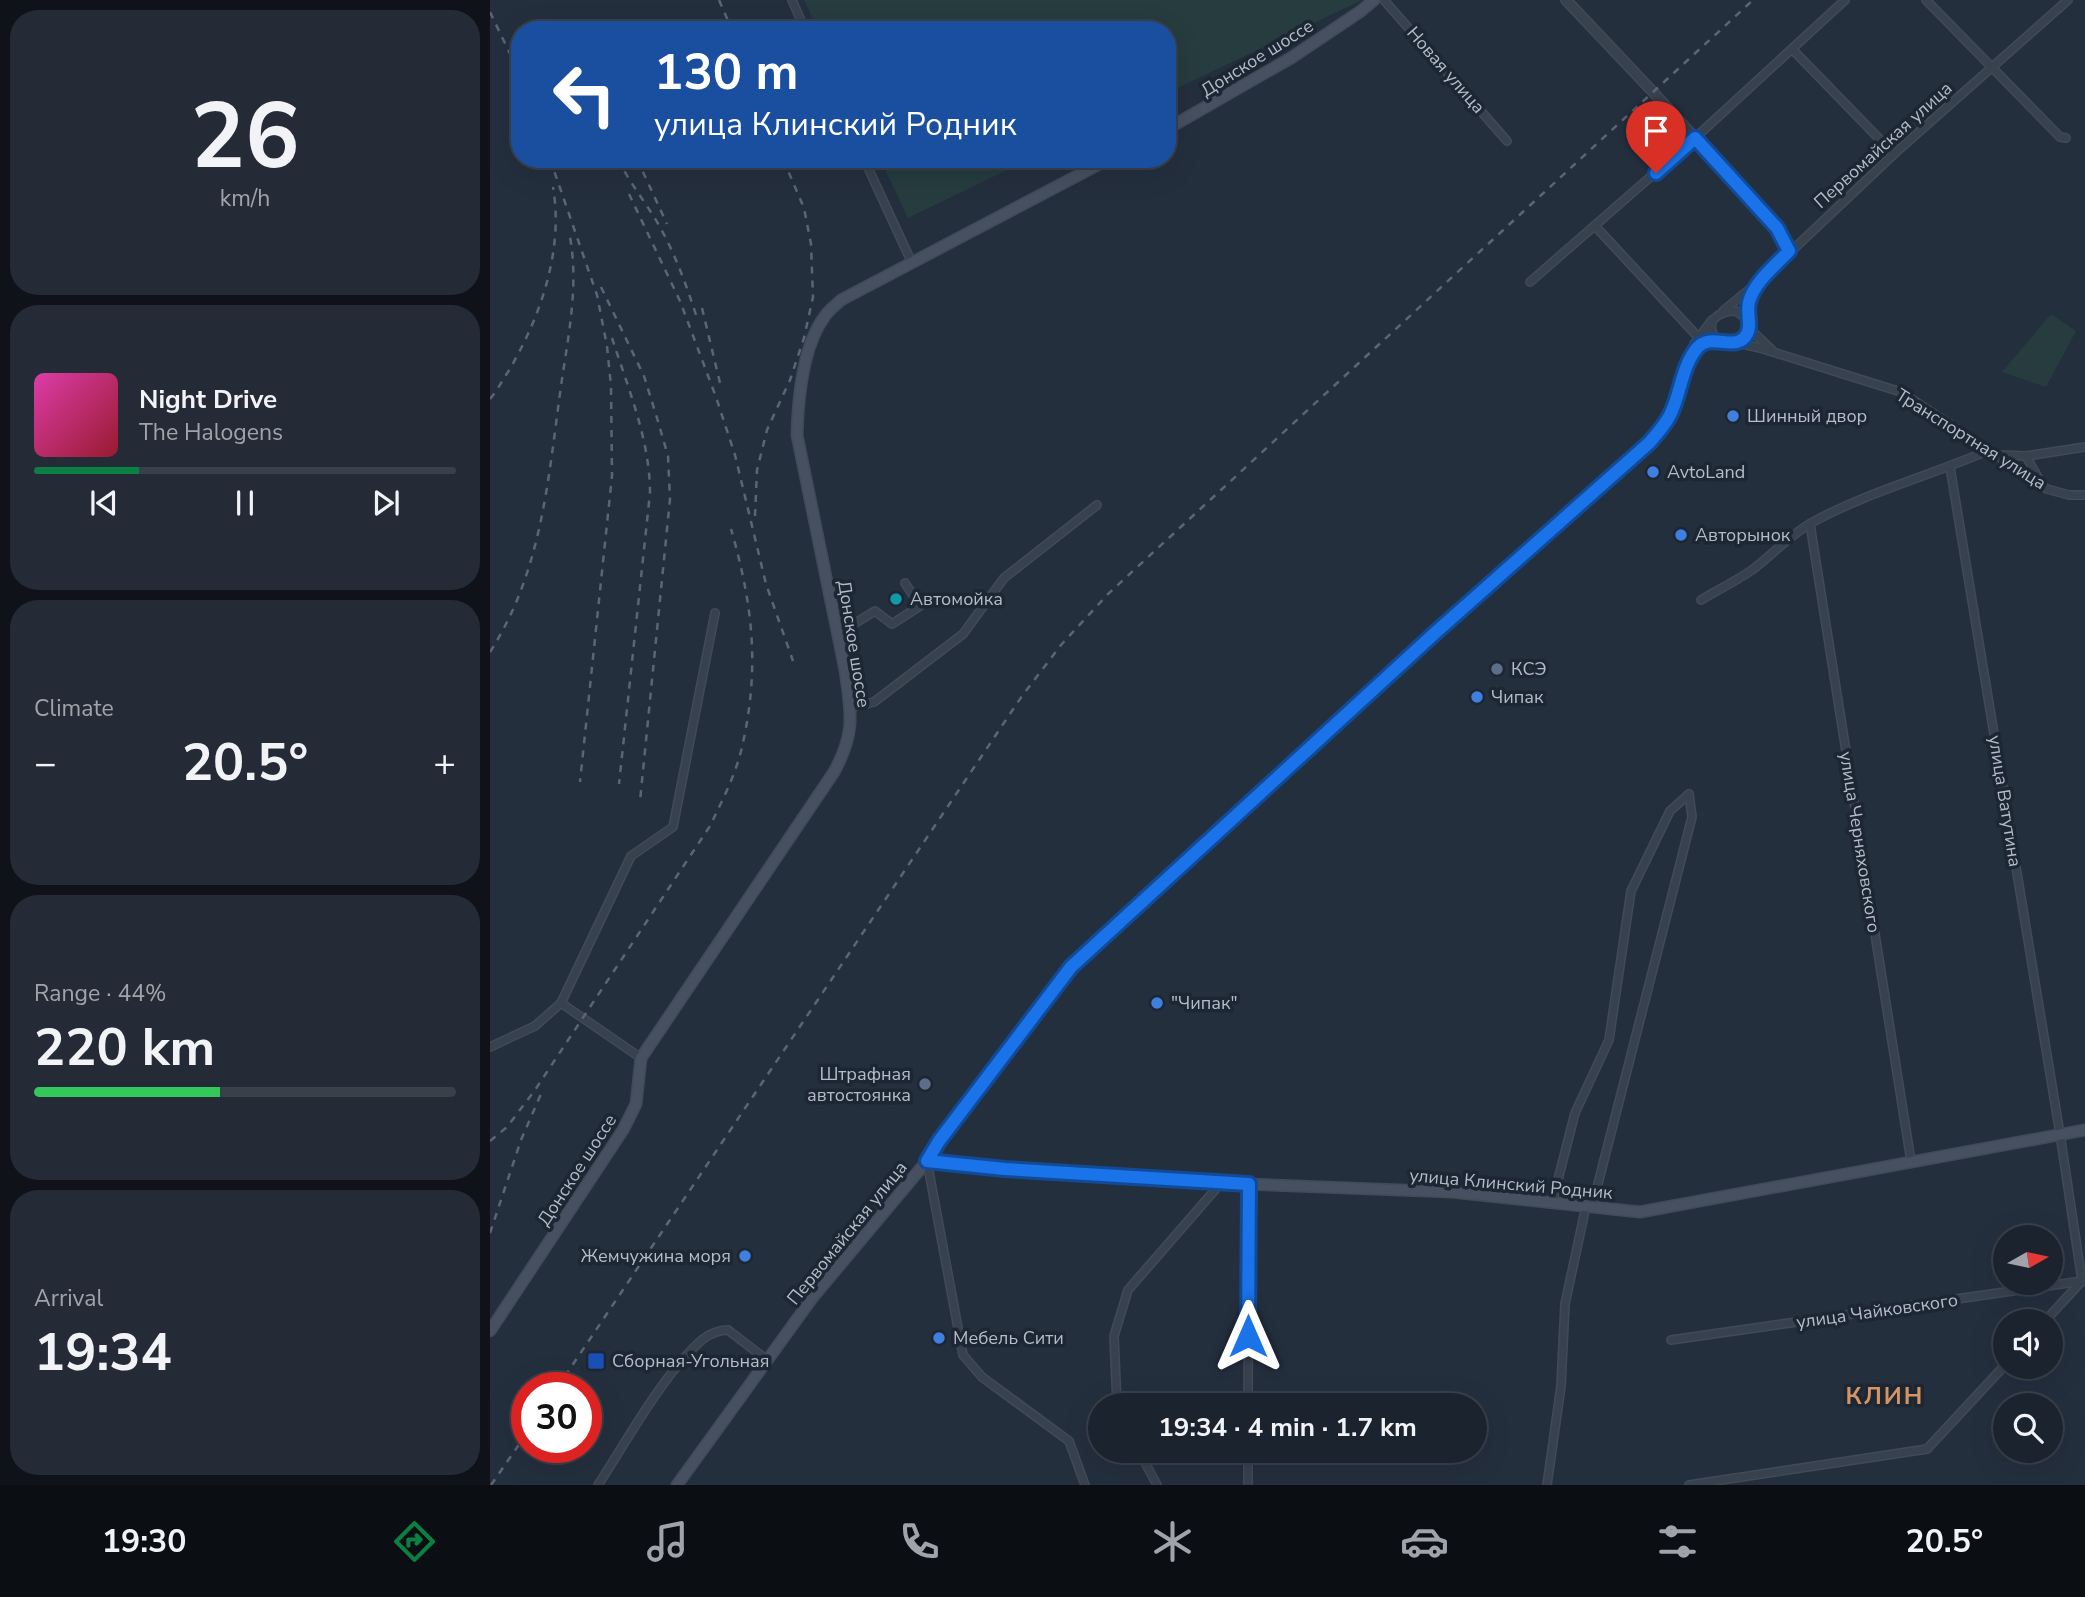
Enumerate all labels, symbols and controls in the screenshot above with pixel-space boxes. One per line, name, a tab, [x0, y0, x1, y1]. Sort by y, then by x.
street label: Донское шоссе	[1196, 14, 1318, 102]
street label: Новая улица	[1402, 21, 1490, 119]
text: 130 m	[654, 39, 798, 106]
icon: left	[539, 49, 630, 140]
text: 26	[190, 75, 300, 199]
street label: Первомайская улица	[1809, 76, 1957, 214]
pin	[1626, 101, 1686, 173]
text: улица Клинский Родник	[654, 103, 1016, 146]
icon: arrive	[1637, 112, 1675, 150]
text: km/h	[220, 183, 270, 214]
text: Night Drive	[139, 382, 277, 417]
street label: Транспортная улица	[1891, 383, 2051, 495]
place label: Шинный двор	[1747, 404, 1867, 428]
marker: Шинный двор	[1725, 408, 1741, 424]
text: The Halogens	[139, 417, 283, 448]
place label: AvtoLand	[1667, 460, 1745, 484]
marker: AvtoLand	[1645, 464, 1661, 480]
icon: previous	[85, 484, 123, 522]
icon: pause	[226, 484, 264, 522]
icon: next	[367, 484, 405, 522]
place label: Авторынок	[1695, 523, 1791, 547]
marker: Авторынок	[1673, 527, 1689, 543]
street label: Донское шоссе	[832, 579, 876, 709]
place label: Автомойка	[910, 587, 1003, 611]
marker: Автомойка	[888, 591, 904, 607]
place label: КСЭ	[1511, 657, 1547, 681]
marker: КСЭ	[1489, 661, 1505, 677]
place label: Чипак	[1491, 685, 1544, 709]
marker: Чипак	[1469, 689, 1485, 705]
text: Climate	[34, 693, 114, 724]
text: 20.5°	[182, 727, 308, 798]
street label: улица Ватутина	[1983, 733, 2027, 869]
text: −	[34, 738, 57, 789]
text: +	[433, 738, 456, 789]
street label: улица Черняховского	[1834, 750, 1886, 934]
text: Range · 44%	[34, 978, 166, 1009]
place label: "Чипак"	[1171, 991, 1237, 1015]
marker: "Чипак"	[1149, 995, 1165, 1011]
text: 220 km	[34, 1012, 215, 1083]
place label: Штрафная автостоянка	[807, 1062, 911, 1107]
marker: Штрафная автостоянка	[917, 1076, 933, 1092]
street label: Донское шоссе	[532, 1110, 622, 1230]
street label: Первомайская улица	[782, 1156, 912, 1310]
street label: улица Клинский Родник	[1408, 1163, 1614, 1205]
north arrow	[1993, 1225, 2063, 1295]
map controls	[1993, 1225, 2063, 1463]
place label: Жемчужина моря	[581, 1244, 731, 1268]
marker: Жемчужина моря	[737, 1248, 753, 1264]
text: Arrival	[34, 1283, 103, 1314]
street label: улица Чайковского	[1795, 1288, 1959, 1334]
position arrow	[1211, 1299, 1285, 1373]
button: sound	[1993, 1309, 2063, 1379]
text: 19:34	[34, 1317, 172, 1388]
place label: Мебель Сити	[953, 1326, 1064, 1350]
marker: Мебель Сити	[931, 1330, 947, 1346]
place label: Сборная-Угольная	[612, 1349, 769, 1373]
marker: Сборная-Угольная	[586, 1351, 606, 1371]
speed limit sign: 30	[511, 1372, 602, 1463]
district label: КЛИН	[1846, 1380, 1924, 1412]
button: search	[1993, 1393, 2063, 1463]
text: 19:34 · 4 min · 1.7 km	[1158, 1410, 1417, 1445]
icon: directions	[390, 1517, 439, 1566]
icon: music	[643, 1517, 692, 1566]
icon: phone	[895, 1517, 944, 1566]
icon: climate	[1148, 1517, 1197, 1566]
icon: car	[1400, 1517, 1449, 1566]
icon: filters	[1653, 1517, 1702, 1566]
text: 19:30	[102, 1520, 187, 1563]
text: 20.5°	[1905, 1520, 1983, 1563]

